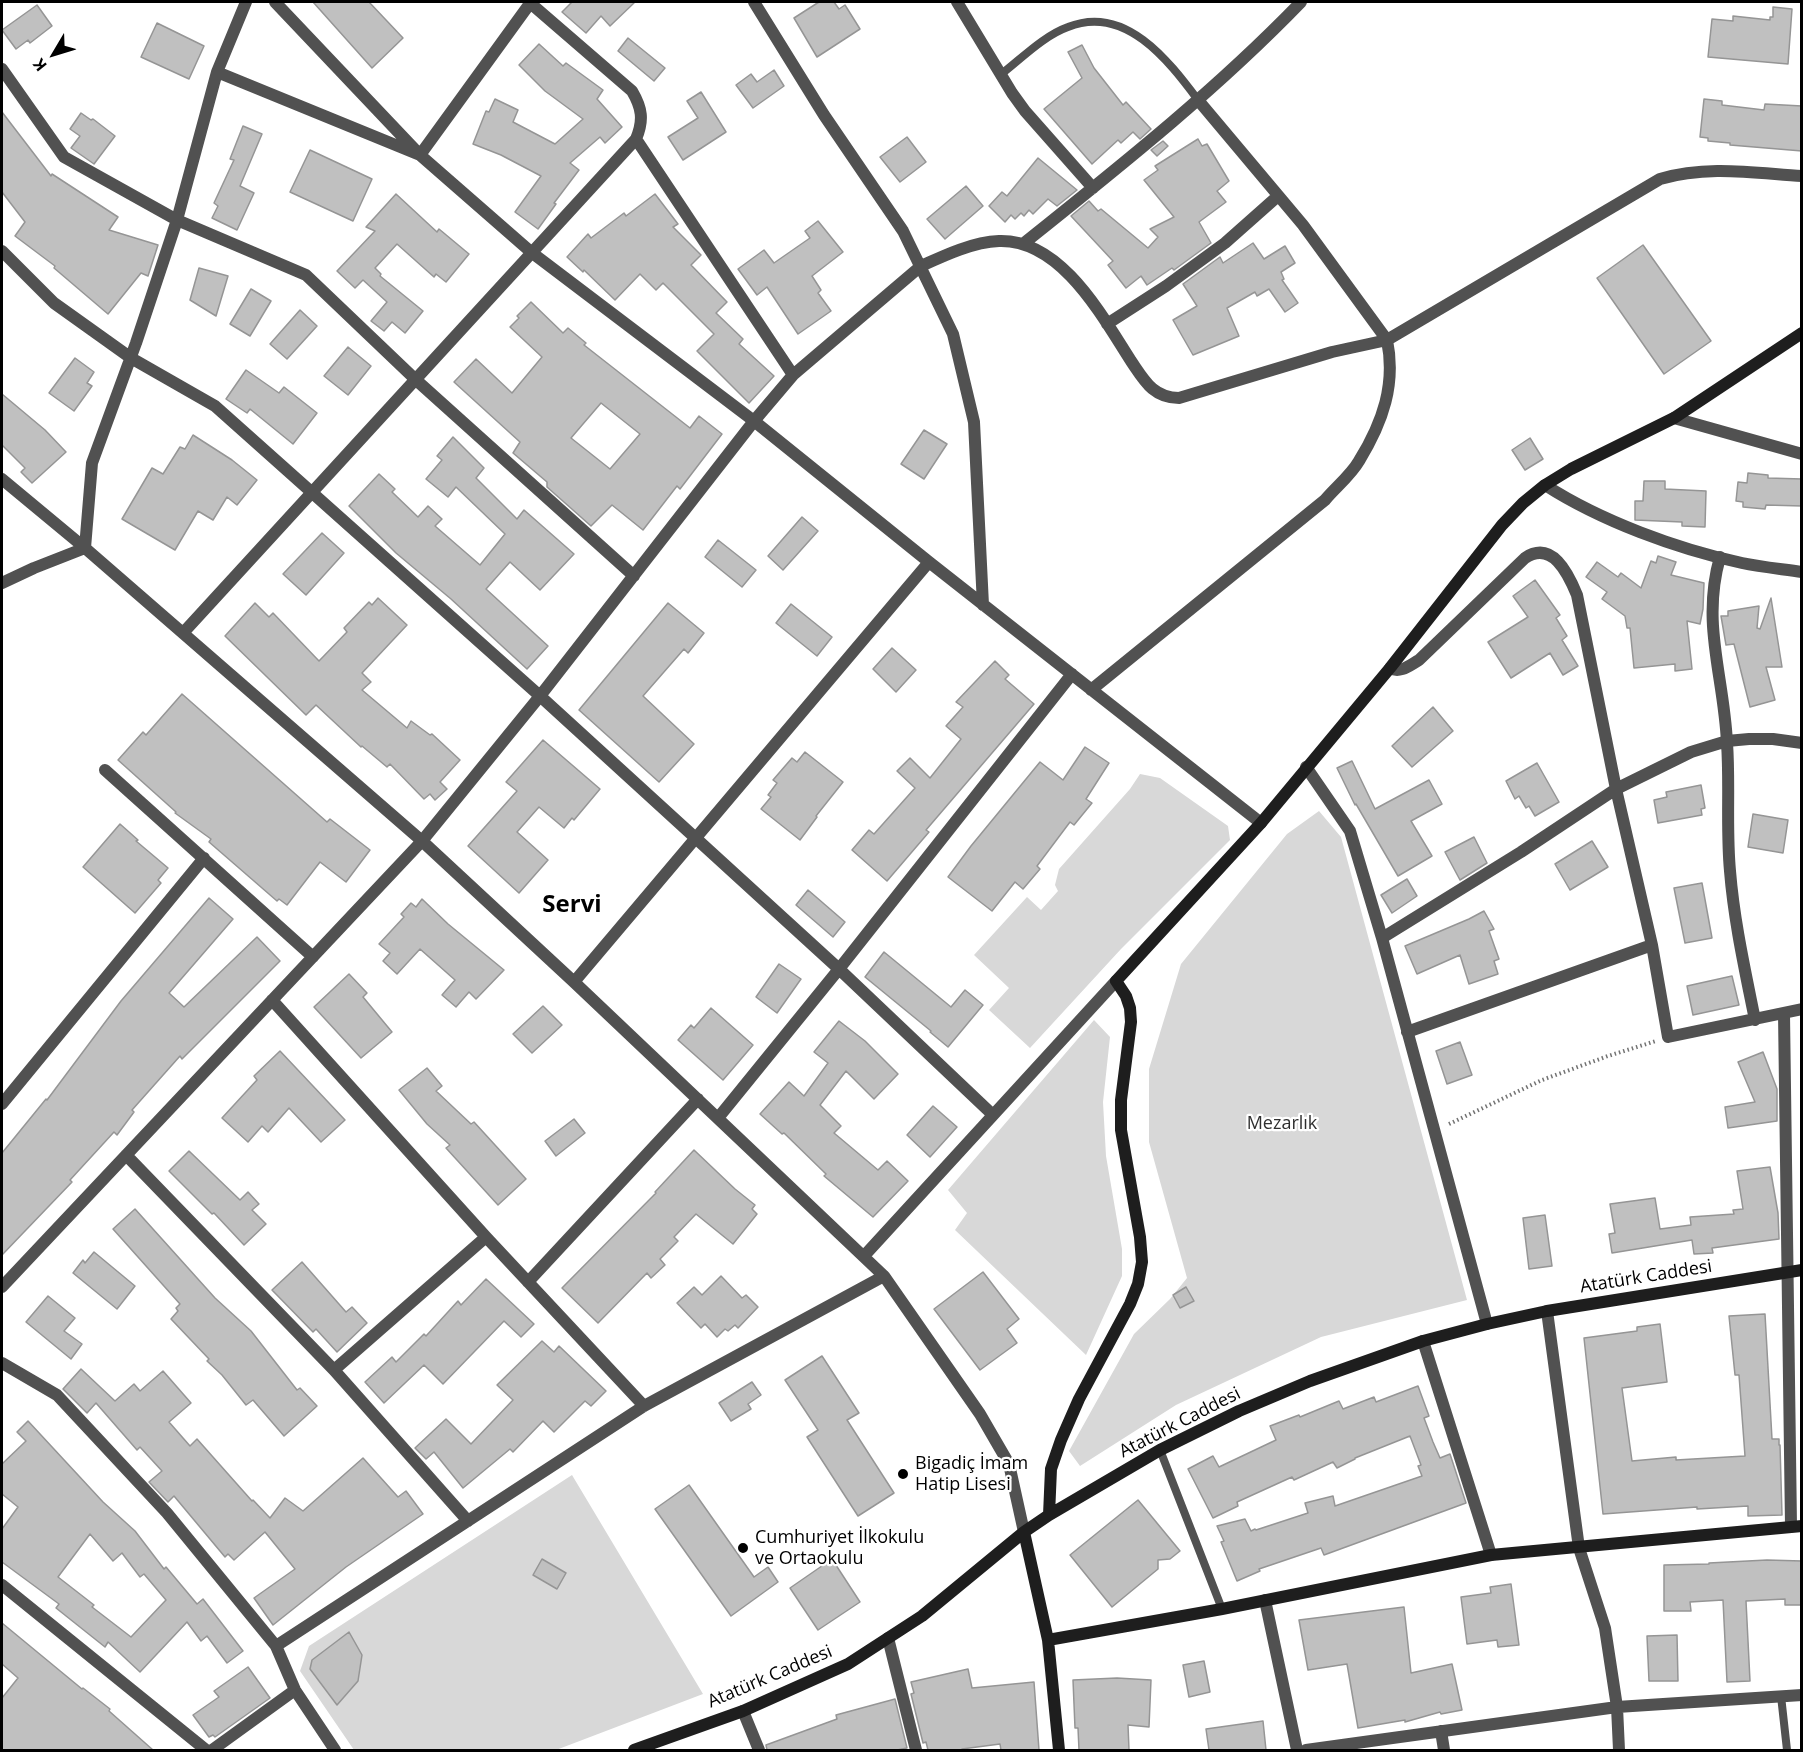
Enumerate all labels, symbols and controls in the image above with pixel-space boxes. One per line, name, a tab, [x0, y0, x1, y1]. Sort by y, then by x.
north arrow	[24, 24, 84, 84]
text: K	[28, 54, 52, 76]
district label: Servi	[542, 891, 602, 919]
park label: Mezarlık	[1247, 1113, 1317, 1135]
street label: Atatürk Caddesi	[1578, 1256, 1714, 1298]
street label: Atatürk Caddesi	[1116, 1383, 1244, 1463]
place label: Bigadiç İmam Hatip Lisesi	[915, 1453, 1028, 1496]
marker: Bigadiç İmam Hatip Lisesi	[896, 1467, 910, 1481]
place label: Cumhuriyet İlkokulu ve Ortaokulu	[755, 1527, 924, 1570]
marker: Cumhuriyet İlkokulu ve Ortaokulu	[736, 1541, 750, 1555]
street label: Atatürk Caddesi	[704, 1641, 836, 1713]

